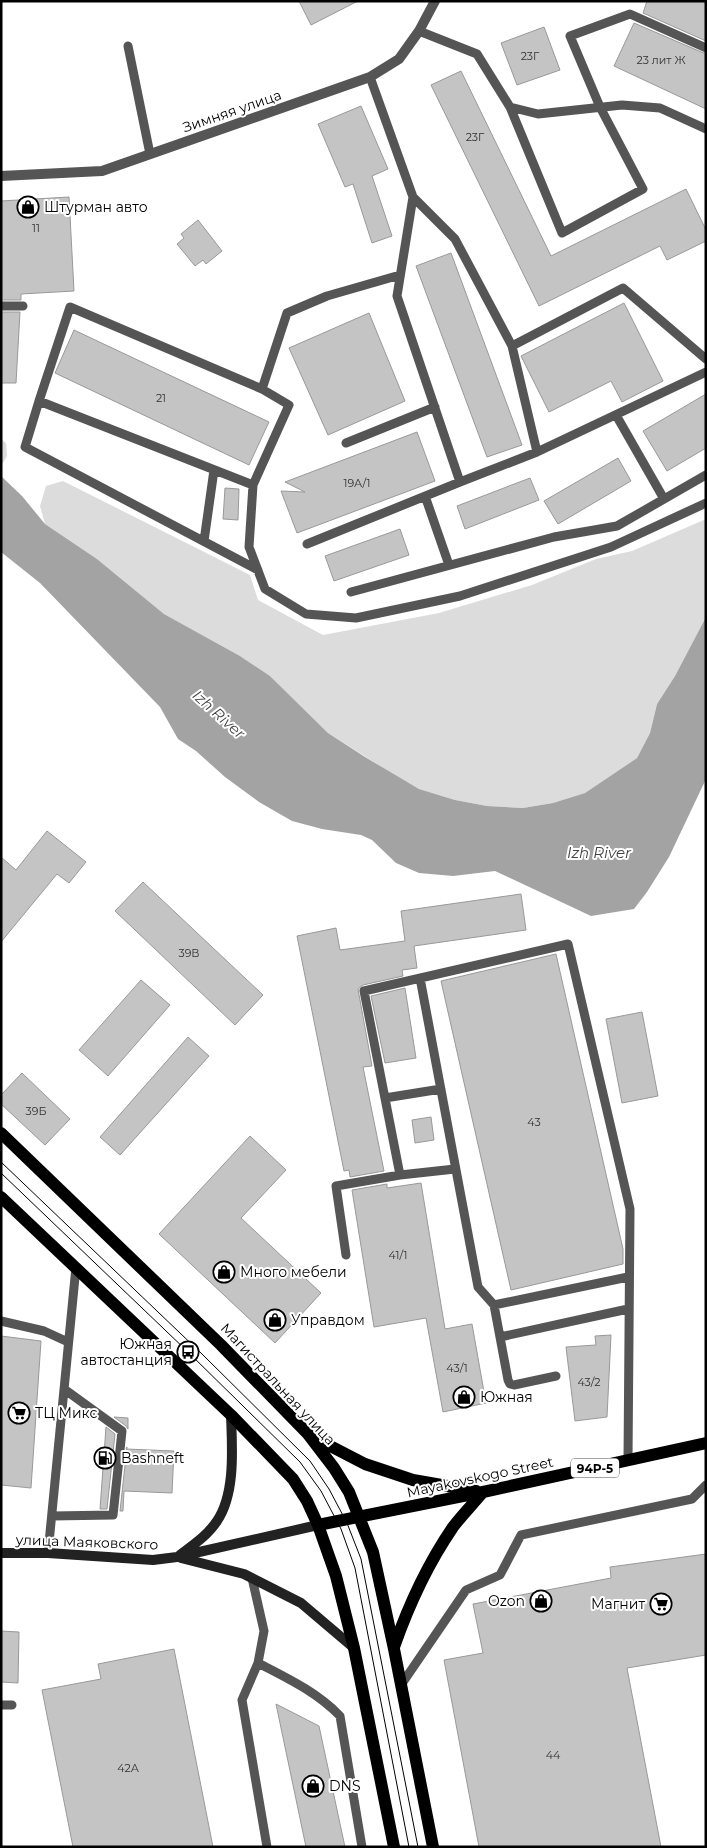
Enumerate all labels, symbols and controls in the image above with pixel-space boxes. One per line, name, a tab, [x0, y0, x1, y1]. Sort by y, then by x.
house number: 23Г	[521, 49, 540, 63]
house number: 23 лит Ж	[636, 53, 686, 67]
street label: Зимняя улица	[180, 86, 284, 136]
house number: 23Г	[466, 130, 485, 144]
shop icon: Штурман авто	[16, 195, 40, 219]
place label: Штурман авто	[44, 198, 148, 216]
house number: 11	[32, 221, 40, 235]
house number: 21	[156, 391, 166, 405]
house number: 19А/1	[343, 476, 371, 490]
water label: Izh River	[189, 685, 250, 743]
water label: Izh River	[567, 843, 632, 862]
house number: 39В	[178, 946, 200, 960]
house number: 39Б	[26, 1104, 46, 1118]
house number: 43	[527, 1115, 541, 1129]
house number: 41/1	[389, 1248, 407, 1262]
shop icon: Много мебели	[212, 1260, 236, 1284]
place label: Много мебели	[240, 1263, 347, 1281]
shop icon: Управдом	[263, 1308, 287, 1332]
place label: Управдом	[291, 1311, 365, 1329]
street label: Магистральная улица	[217, 1319, 339, 1449]
place label: Южная автостанция	[80, 1335, 172, 1369]
bus stop icon: Южная автостанция	[176, 1340, 200, 1364]
house number: 43/1	[446, 1361, 468, 1375]
house number: 43/2	[577, 1375, 601, 1389]
shop icon: Южная	[452, 1385, 476, 1409]
place label: Южная	[480, 1388, 533, 1406]
supermarket icon: ТЦ Микс	[7, 1401, 31, 1425]
place label: ТЦ Микс	[35, 1404, 97, 1422]
fuel station icon: Bashneft	[93, 1446, 117, 1470]
place label: Bashneft	[121, 1449, 185, 1467]
street label: Mayakovskogo Street	[405, 1453, 555, 1501]
road number: 94Р-5	[571, 1459, 619, 1478]
street label: улица Маяковского	[14, 1530, 159, 1553]
shop icon: Ozon	[529, 1589, 553, 1613]
place label: Ozon	[488, 1592, 525, 1610]
supermarket icon: Магнит	[649, 1592, 673, 1616]
place label: Магнит	[591, 1595, 645, 1613]
house number: 44	[546, 1748, 561, 1762]
house number: 42А	[117, 1761, 140, 1775]
shop icon: DNS	[301, 1774, 325, 1798]
place label: DNS	[329, 1777, 361, 1795]

